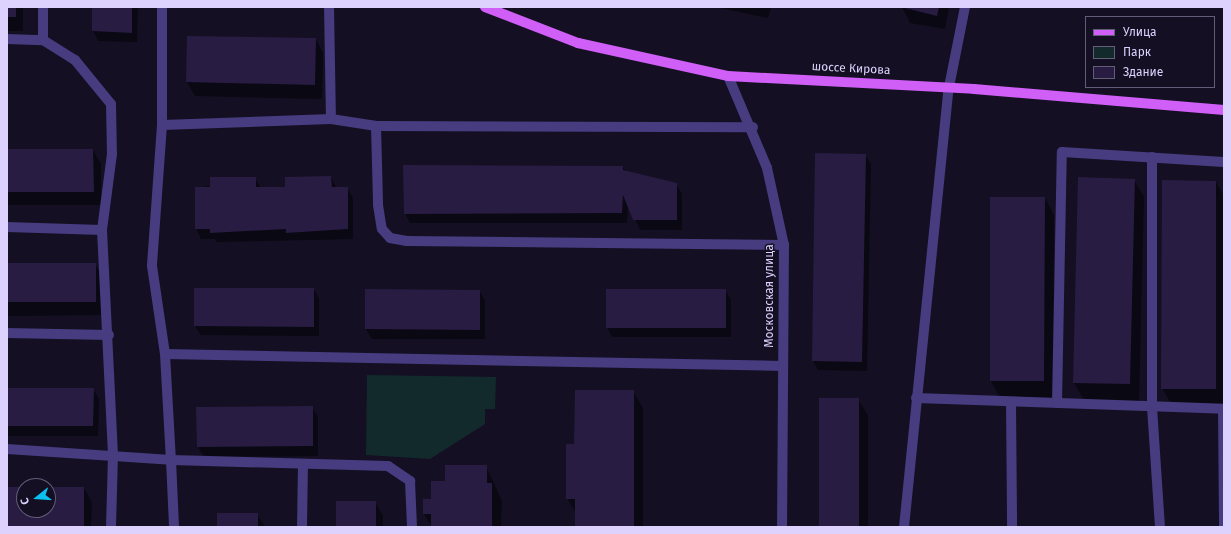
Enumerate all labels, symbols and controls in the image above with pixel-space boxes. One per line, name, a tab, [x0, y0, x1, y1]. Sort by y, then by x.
legend	[1085, 16, 1215, 88]
text: Улица	[1123, 25, 1157, 39]
text: Парк	[1123, 45, 1151, 59]
street label: шоссе Кирова	[811, 60, 891, 78]
text: Здание	[1123, 65, 1163, 79]
street label: Московская улица	[763, 244, 777, 348]
north arrow	[16, 478, 56, 518]
text: С	[18, 496, 32, 506]

